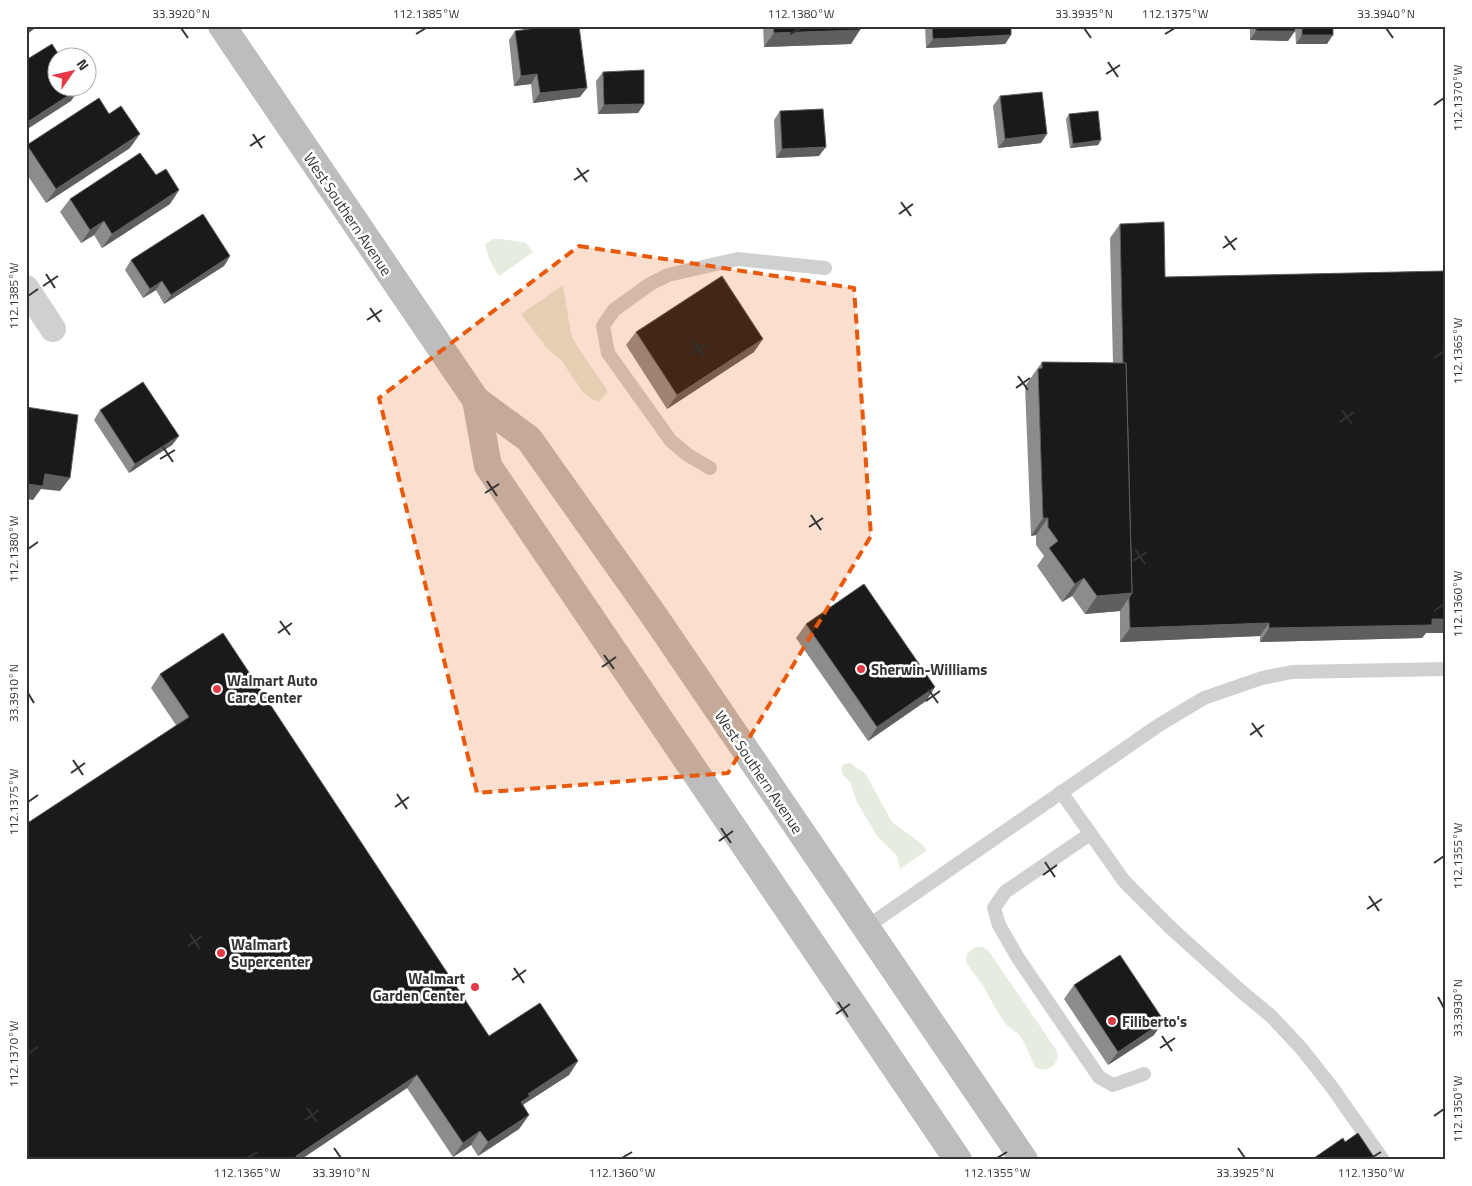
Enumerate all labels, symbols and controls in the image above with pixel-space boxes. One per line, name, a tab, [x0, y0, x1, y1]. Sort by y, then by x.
text: 33.3920°N	[152, 4, 210, 23]
text: 112.1385°W	[393, 4, 460, 23]
text: 112.1380°W	[768, 4, 835, 23]
text: 33.3935°N	[1055, 4, 1113, 23]
text: 112.1375°W	[1142, 4, 1209, 23]
text: 33.3940°N	[1357, 4, 1415, 23]
north arrow	[48, 48, 98, 98]
text: N	[72, 55, 95, 74]
text: 112.1370°W	[1448, 64, 1467, 132]
street label: West Southern Avenue	[298, 148, 398, 280]
text: 112.1385°W	[4, 262, 23, 330]
text: 112.1365°W	[1448, 317, 1467, 385]
text: 112.1380°W	[4, 515, 23, 583]
text: 112.1360°W	[1448, 570, 1467, 638]
place label: Sherwin-Williams	[871, 658, 987, 681]
marker: Sherwin-Williams	[855, 663, 867, 675]
text: 33.3910°N	[4, 664, 23, 722]
place label: Walmart Auto Care Center	[227, 669, 318, 709]
marker: Walmart Auto Care Center	[211, 683, 223, 695]
street label: West Southern Avenue	[709, 706, 809, 838]
text: 112.1375°W	[4, 768, 23, 836]
text: 112.1355°W	[1448, 822, 1467, 890]
place label: Walmart Supercenter	[231, 933, 311, 973]
marker: Walmart Supercenter	[215, 947, 227, 959]
place label: Walmart Garden Center	[372, 967, 466, 1007]
text: 33.3930°N	[1448, 979, 1467, 1037]
marker: Walmart Garden Center	[469, 981, 481, 993]
place label: Filiberto's	[1122, 1010, 1187, 1033]
marker: Filiberto's	[1106, 1015, 1118, 1027]
text: 112.1370°W	[4, 1020, 23, 1088]
text: 112.1350°W	[1448, 1075, 1467, 1143]
text: 112.1365°W	[214, 1163, 281, 1182]
text: 33.3910°N	[312, 1163, 370, 1182]
text: 112.1360°W	[589, 1163, 656, 1182]
text: 112.1355°W	[964, 1163, 1031, 1182]
text: 33.3925°N	[1216, 1163, 1274, 1182]
text: 112.1350°W	[1338, 1163, 1405, 1182]

